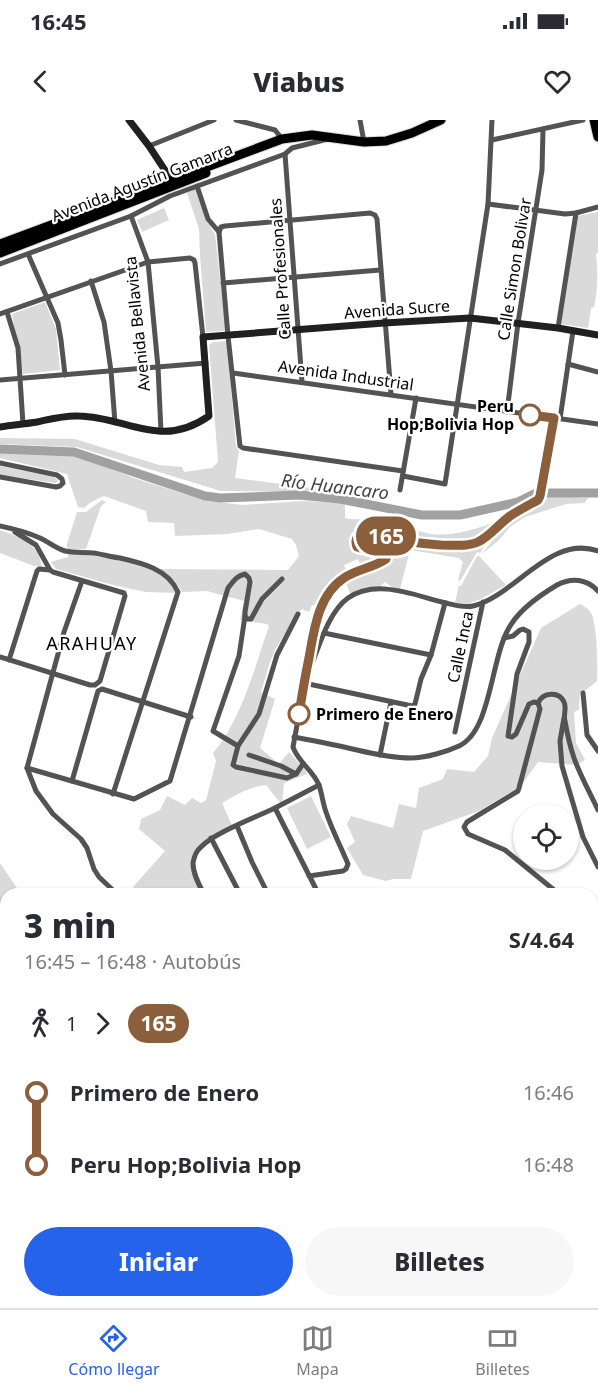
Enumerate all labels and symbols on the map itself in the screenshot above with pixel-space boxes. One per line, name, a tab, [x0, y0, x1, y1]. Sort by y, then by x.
street label: Avenida Agustín Gamarra	[48, 137, 236, 227]
street label: Calle Simon Bolivar	[492, 196, 536, 342]
street label: Calle Profesionales	[264, 197, 296, 341]
street label: Avenida Bellavista	[119, 255, 155, 393]
street label: Avenida Sucre	[343, 294, 451, 324]
street label: Avenida Industrial	[277, 355, 415, 395]
place label: Peru Hop;Bolivia Hop	[387, 395, 514, 435]
marker: Peru Hop;Bolivia Hop	[519, 404, 541, 426]
water label: Río Huancaro	[280, 467, 390, 505]
line badge: 165	[352, 516, 420, 556]
street label: Calle Inca	[442, 609, 478, 685]
district label: ARAHUAY	[46, 631, 138, 655]
marker: Primero de Enero	[288, 703, 310, 725]
place label: Primero de Enero	[316, 703, 454, 725]

